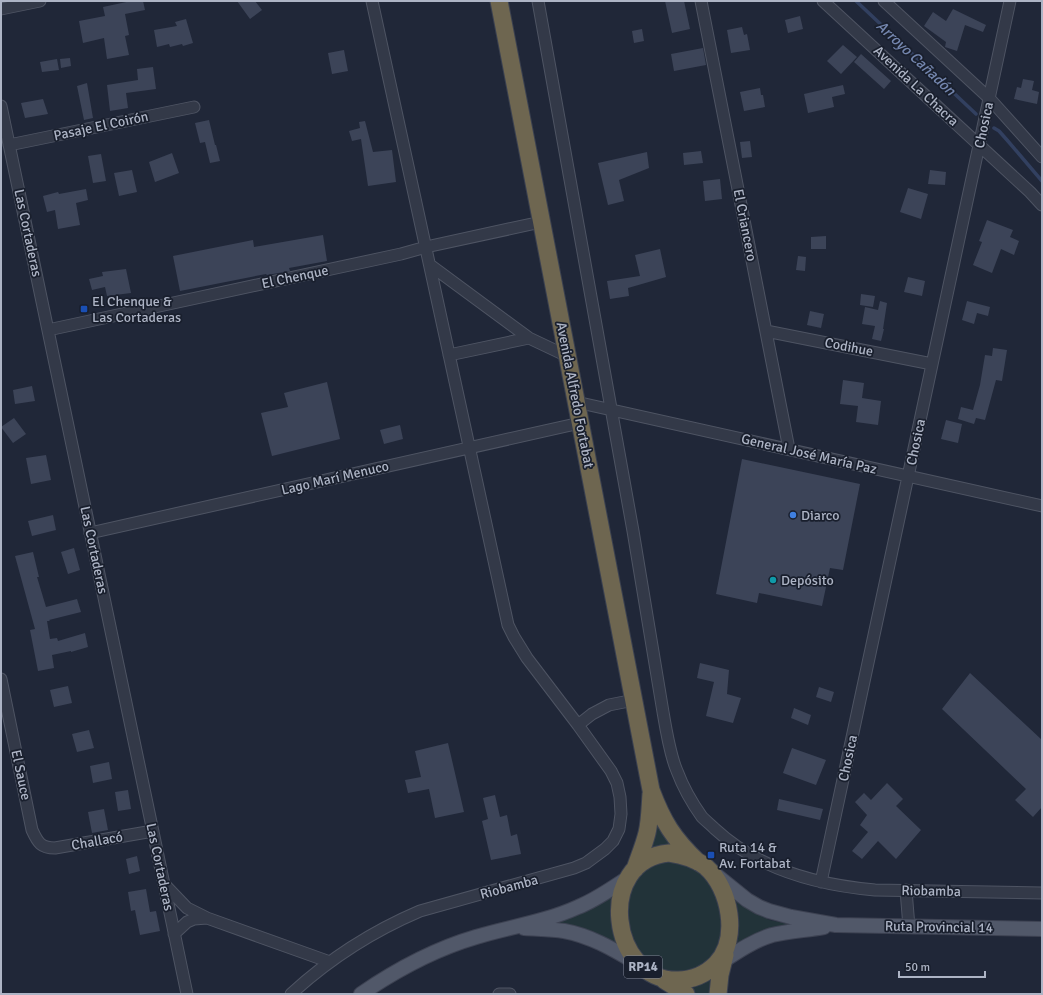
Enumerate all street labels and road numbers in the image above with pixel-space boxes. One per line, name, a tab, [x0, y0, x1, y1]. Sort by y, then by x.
street label: Avenida La Chacra	[870, 42, 962, 130]
street label: Chosica	[971, 100, 997, 150]
street label: Pasaje El Coirón	[52, 108, 150, 144]
street label: El Criancero	[730, 187, 760, 263]
street label: Las Cortaderas	[10, 188, 46, 278]
street label: El Chenque	[260, 262, 330, 292]
street label: Avenida Alfredo Fortabat	[552, 321, 598, 470]
street label: Codihue	[823, 334, 875, 360]
street label: Chosica	[903, 417, 929, 467]
street label: General José María Paz	[740, 430, 878, 478]
street label: Lago Marí Menuco	[279, 457, 391, 499]
street label: Las Cortaderas	[76, 505, 112, 595]
street label: Chosica	[835, 733, 861, 783]
street label: El Sauce	[7, 748, 35, 802]
street label: Las Cortaderas	[142, 822, 178, 912]
street label: Challacó	[70, 828, 124, 854]
street label: Riobamba	[478, 871, 540, 903]
street label: Riobamba	[901, 882, 961, 900]
street label: Ruta Provincial 14	[885, 918, 994, 936]
road number: RP14	[624, 956, 662, 978]

